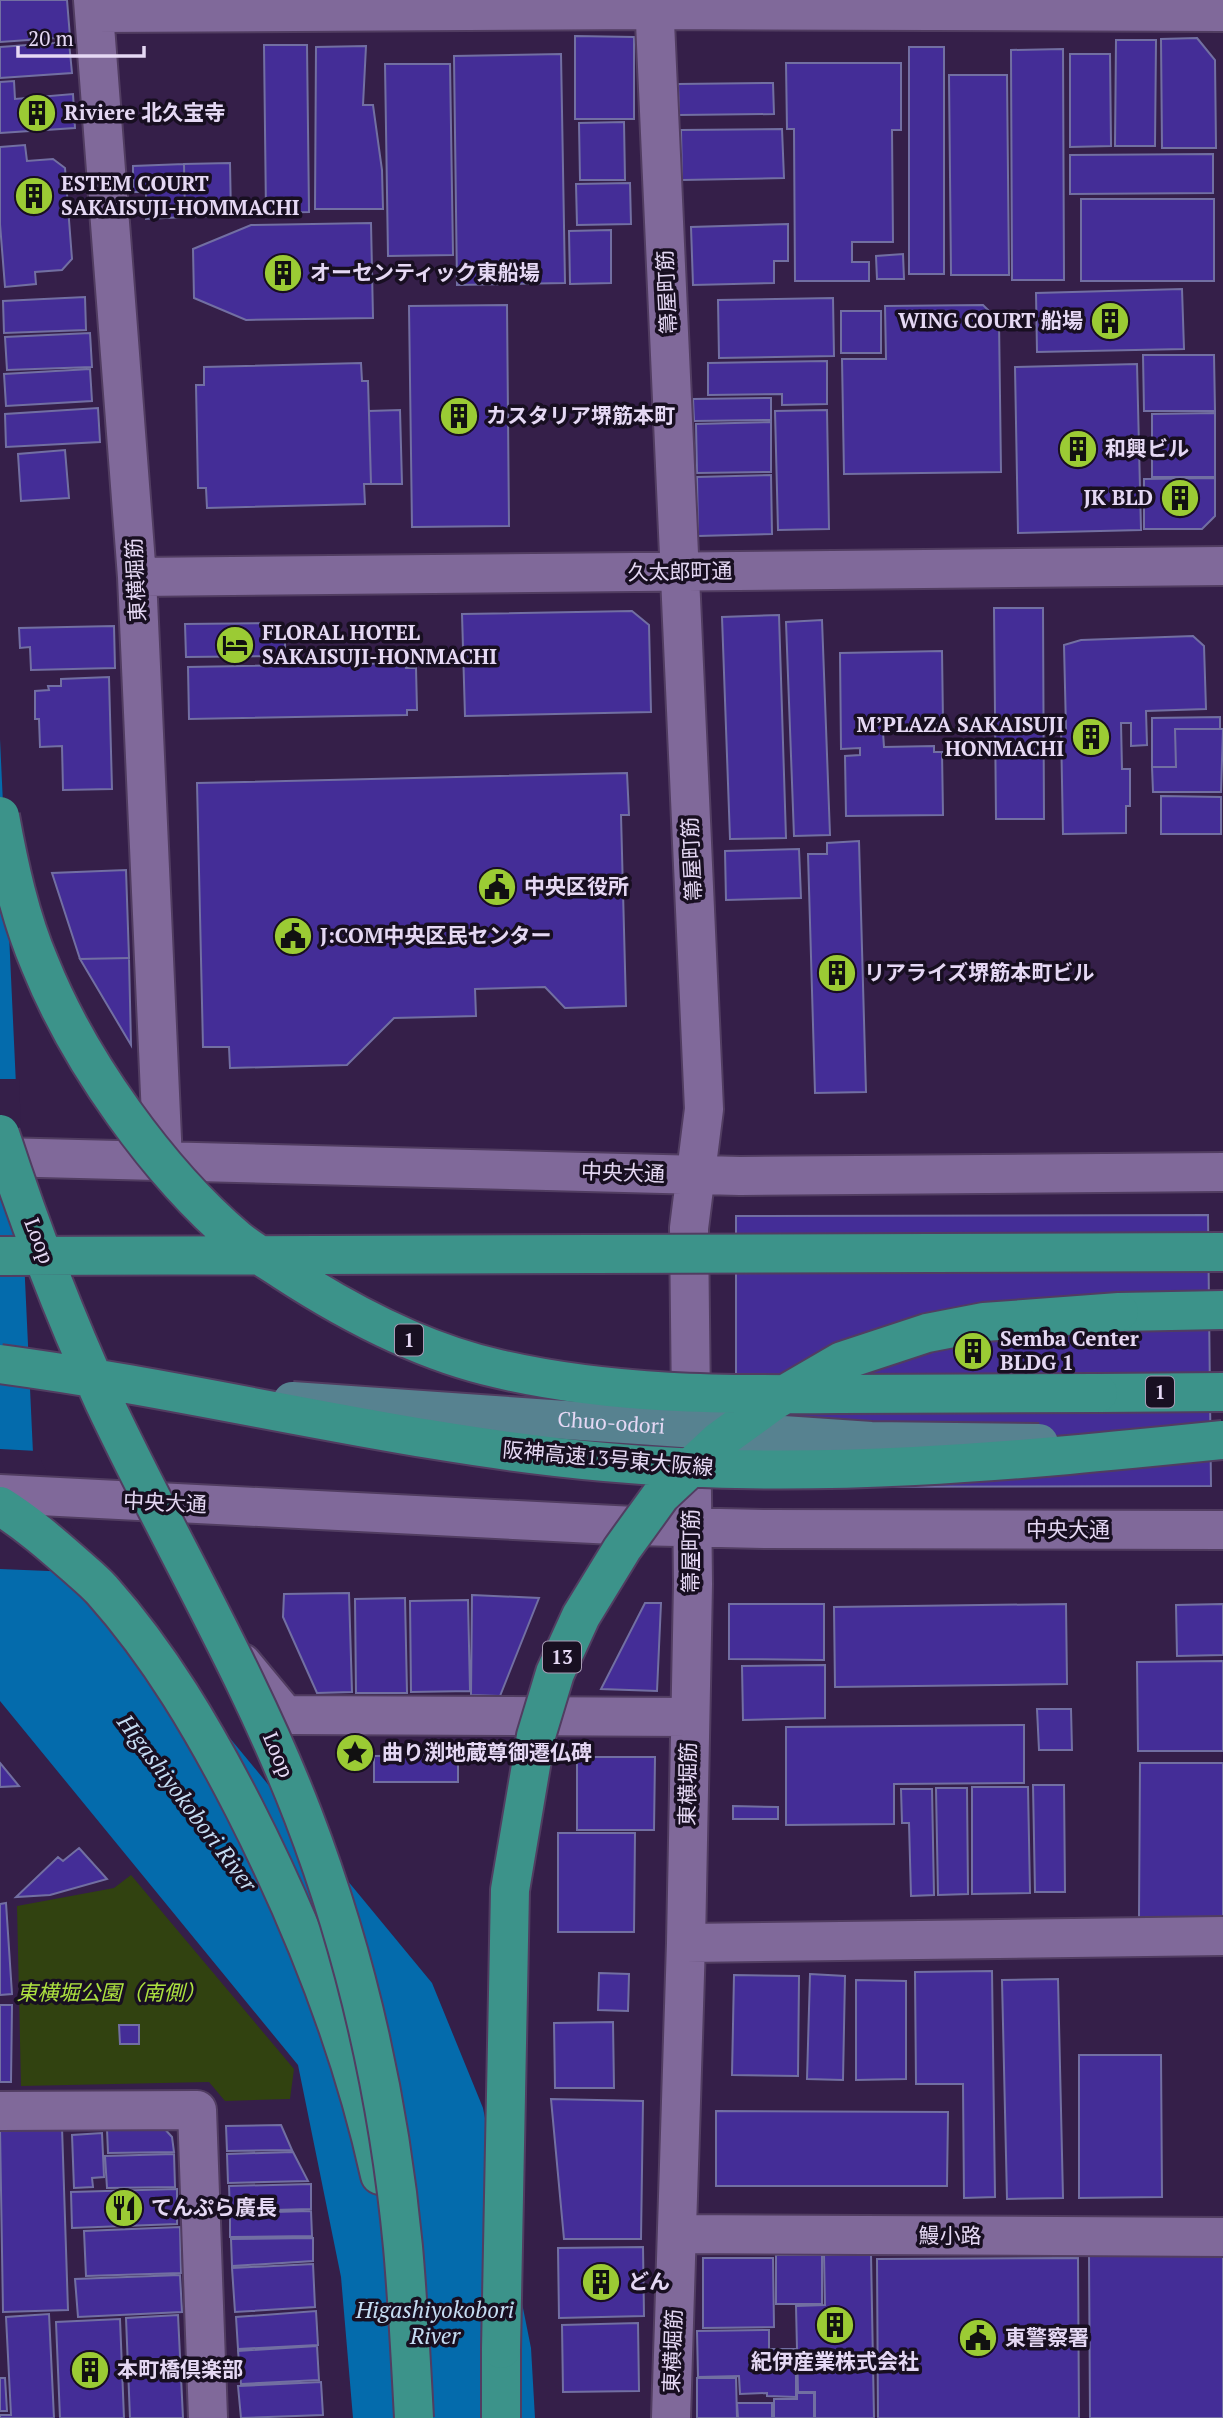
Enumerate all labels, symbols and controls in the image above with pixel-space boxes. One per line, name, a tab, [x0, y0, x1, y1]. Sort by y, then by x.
scale bar	[18, 14, 144, 58]
text: 20 m	[28, 24, 74, 52]
building icon: Riviere 北久宝寺	[16, 92, 58, 134]
place label: Riviere 北久宝寺	[64, 98, 225, 126]
place label: ESTEM COURT SAKAISUJI-HOMMACHI	[61, 169, 300, 221]
building icon: ESTEM COURT SAKAISUJI-HOMMACHI	[13, 175, 55, 217]
street label: 箒屋町筋	[650, 249, 682, 335]
building icon: オーセンティック東船場	[262, 252, 304, 294]
place label: オーセンティック東船場	[310, 258, 540, 286]
building icon: WING COURT 船場	[1089, 300, 1131, 342]
place label: WING COURT 船場	[898, 306, 1083, 334]
building icon: カスタリア堺筋本町	[438, 395, 480, 437]
place label: カスタリア堺筋本町	[486, 401, 675, 429]
building icon: 和興ビル	[1057, 428, 1099, 470]
place label: 和興ビル	[1105, 434, 1189, 462]
building icon: JK BLD	[1159, 477, 1201, 519]
place label: JK BLD	[1083, 483, 1153, 511]
street label: 東横堀筋	[119, 537, 151, 623]
street label: 久太郎町通	[627, 556, 733, 586]
place label: FLORAL HOTEL SAKAISUJI-HONMACHI	[262, 618, 497, 670]
hotel icon: FLORAL HOTEL SAKAISUJI-HONMACHI	[214, 624, 256, 666]
place label: M’PLAZA SAKAISUJI HONMACHI	[857, 710, 1064, 762]
building icon: M’PLAZA SAKAISUJI HONMACHI	[1070, 716, 1112, 758]
street label: 箒屋町筋	[675, 816, 707, 902]
public building icon: 中央区役所	[476, 866, 518, 908]
place label: 中央区役所	[524, 872, 629, 900]
public building icon: J:COM中央区民センター	[272, 915, 314, 957]
place label: J:COM中央区民センター	[320, 921, 551, 949]
building icon: リアライズ堺筋本町ビル	[816, 952, 858, 994]
place label: リアライズ堺筋本町ビル	[864, 958, 1094, 986]
street label: 中央大通	[581, 1157, 665, 1187]
street label: Loop	[19, 1214, 61, 1268]
road number: 1	[395, 1324, 423, 1356]
place label: Semba Center BLDG 1	[1000, 1324, 1139, 1376]
building icon: Semba Center BLDG 1	[952, 1330, 994, 1372]
road number: 1	[1146, 1376, 1174, 1408]
street label: Chuo-odori	[557, 1404, 666, 1440]
street label: 阪神高速13号東大阪線	[502, 1435, 715, 1481]
street label: 中央大通	[122, 1486, 208, 1518]
street label: 箒屋町筋	[676, 1509, 704, 1593]
street label: 中央大通	[1026, 1515, 1110, 1543]
road number: 13	[543, 1642, 581, 1672]
water label: Higashiyokobori River	[110, 1707, 265, 1898]
street label: Loop	[257, 1728, 301, 1782]
place icon: 曲り渕地蔵尊御遷仏碑	[334, 1732, 376, 1774]
place label: 曲り渕地蔵尊御遷仏碑	[382, 1738, 592, 1766]
street label: 東横堀筋	[672, 1742, 702, 1826]
park label: 東横堀公園（南側）	[17, 1978, 206, 2006]
restaurant icon: てんぷら廣長	[103, 2187, 145, 2229]
place label: てんぷら廣長	[151, 2193, 277, 2221]
street label: 鰻小路	[919, 2221, 982, 2249]
building icon: どん	[580, 2261, 622, 2303]
place label: どん	[628, 2267, 670, 2295]
water label: Higashiyokobori River	[355, 2294, 515, 2351]
building icon: 紀伊産業株式会社	[814, 2304, 856, 2346]
street label: 東横堀筋	[657, 2309, 687, 2393]
public building icon: 東警察署	[957, 2317, 999, 2359]
place label: 東警察署	[1005, 2323, 1089, 2351]
place label: 紀伊産業株式会社	[751, 2347, 919, 2375]
building icon: 本町橋倶楽部	[69, 2349, 111, 2391]
place label: 本町橋倶楽部	[117, 2355, 243, 2383]

